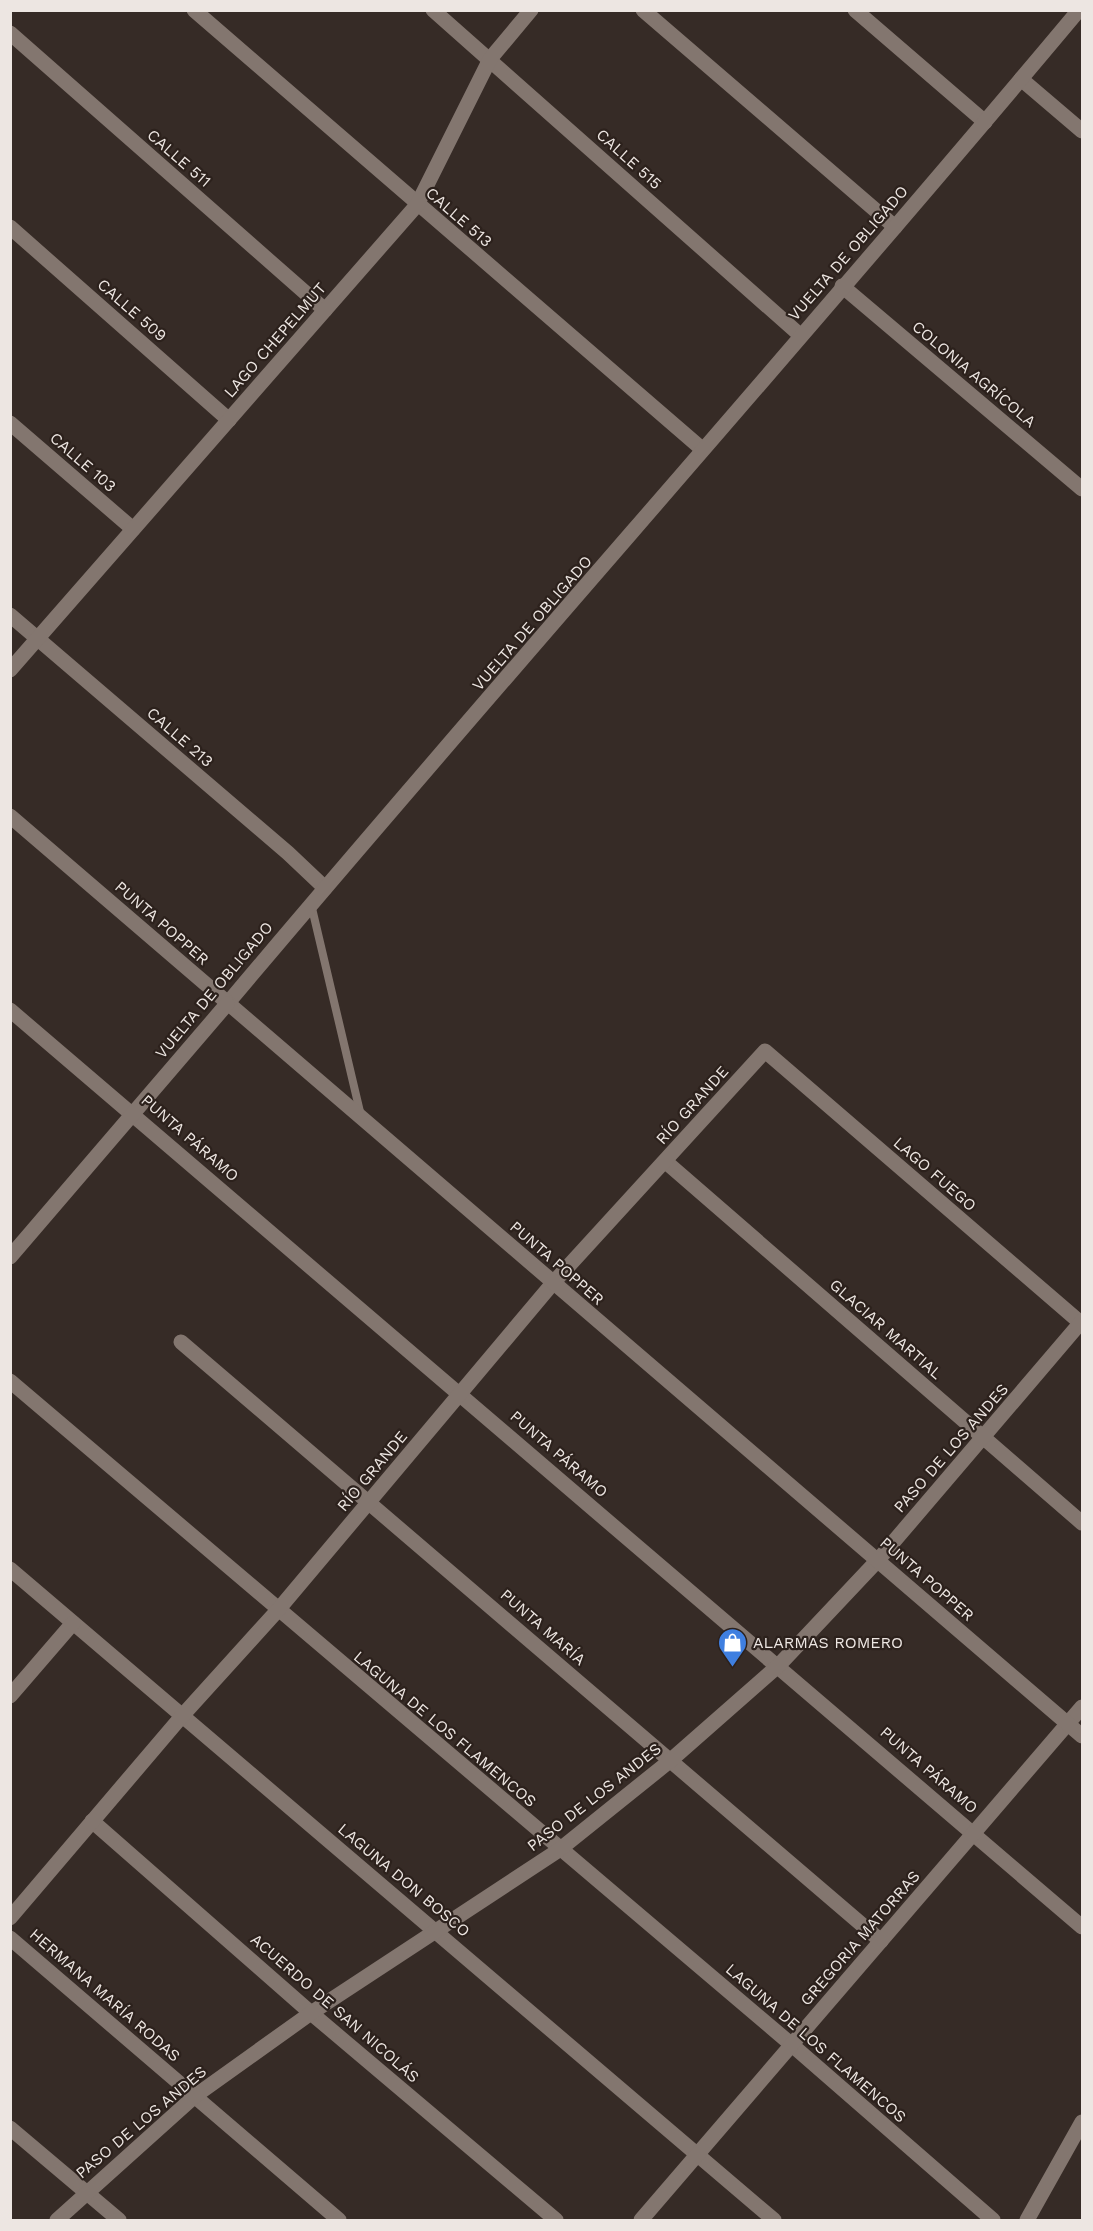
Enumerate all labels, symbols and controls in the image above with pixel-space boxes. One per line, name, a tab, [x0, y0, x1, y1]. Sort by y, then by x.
street label: CALLE 511	[143, 125, 215, 191]
street label: CALLE 515	[592, 125, 666, 193]
street label: VUELTA DE OBLIGADO	[784, 182, 912, 324]
street label: CALLE 513	[422, 183, 496, 251]
street label: CALLE 509	[94, 275, 170, 345]
street label: LAGO CHEPELMUT	[220, 278, 330, 401]
street label: COLONIA AGRÍCOLA	[908, 317, 1040, 432]
street label: CALLE 103	[46, 428, 120, 496]
street label: VUELTA DE OBLIGADO	[468, 552, 596, 694]
street label: CALLE 213	[143, 703, 217, 771]
street label: PUNTA POPPER	[111, 877, 213, 969]
street label: VUELTA DE OBLIGADO	[151, 918, 277, 1062]
street label: RÍO GRANDE	[652, 1062, 732, 1148]
street label: PUNTA PÁRAMO	[137, 1091, 243, 1185]
street label: LAGO FUEGO	[890, 1133, 980, 1215]
street label: PUNTA POPPER	[506, 1217, 608, 1309]
street label: GLACIAR MARTIAL	[826, 1275, 946, 1383]
street label: PASO DE LOS ANDES	[890, 1380, 1012, 1516]
street label: PUNTA PÁRAMO	[506, 1407, 612, 1501]
street label: RÍO GRANDE	[333, 1427, 411, 1515]
street label: PUNTA POPPER	[876, 1533, 978, 1625]
street label: PUNTA MARÍA	[497, 1585, 590, 1669]
shop icon: ALARMAS ROMERO	[716, 1626, 748, 1668]
place label: ALARMAS ROMERO	[753, 1633, 903, 1652]
street label: LAGUNA DE LOS FLAMENCOS	[350, 1647, 540, 1811]
street label: PUNTA PÁRAMO	[876, 1723, 982, 1817]
street label: PASO DE LOS ANDES	[523, 1739, 665, 1855]
street label: LAGUNA DON BOSCO	[334, 1819, 474, 1941]
street label: GREGORIA MATORRAS	[796, 1867, 924, 2009]
street label: HERMANA MARÍA RODAS	[26, 1924, 184, 2066]
street label: ACUERDO DE SAN NICOLÁS	[247, 1930, 423, 2086]
street label: LAGUNA DE LOS FLAMENCOS	[722, 1960, 910, 2126]
street label: PASO DE LOS ANDES	[72, 2062, 210, 2182]

